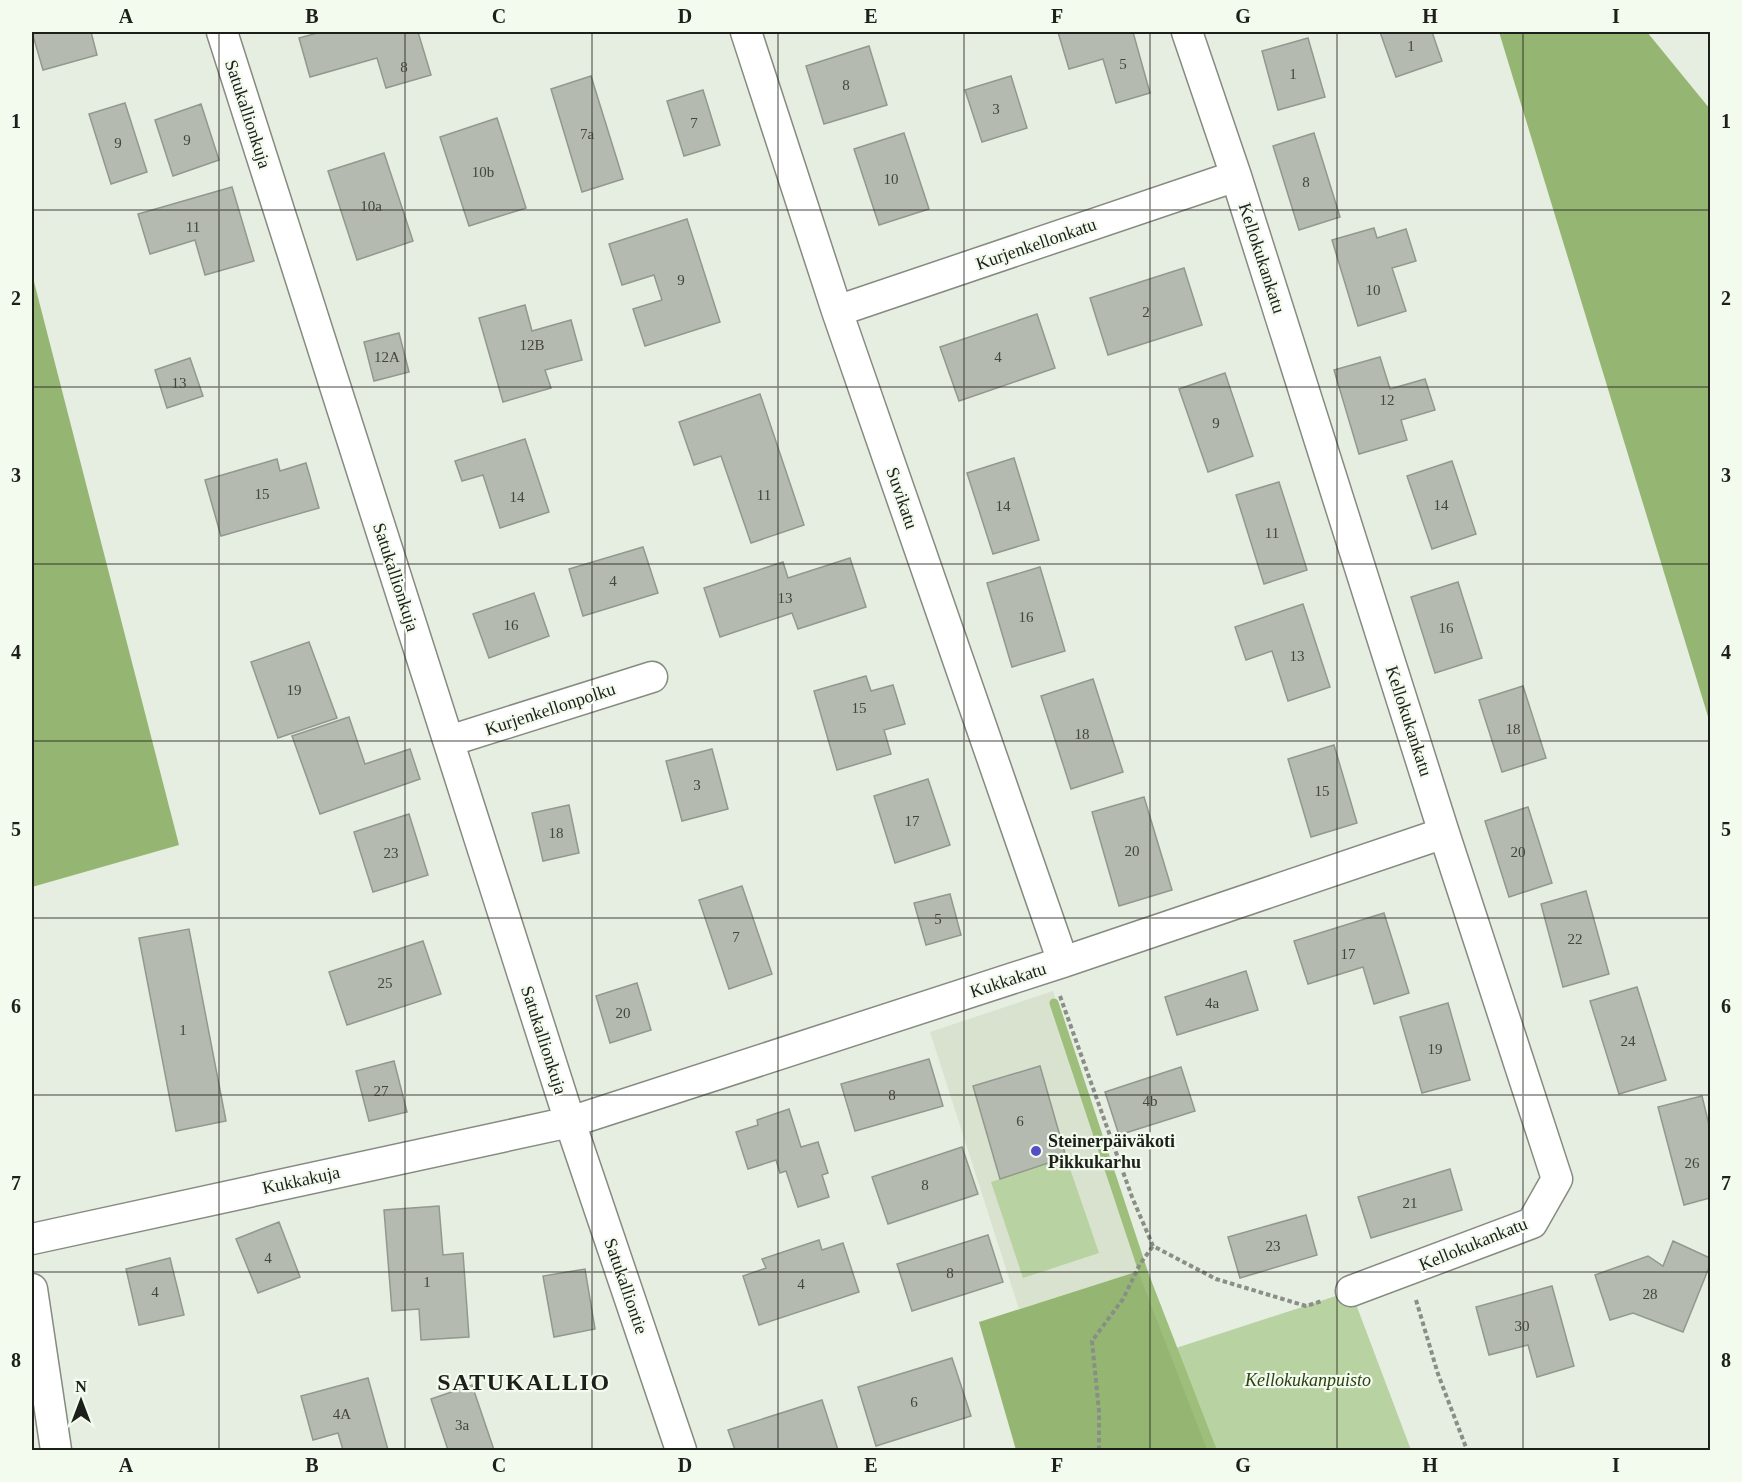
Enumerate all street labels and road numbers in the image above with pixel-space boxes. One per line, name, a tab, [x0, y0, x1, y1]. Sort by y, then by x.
street label: Satukallionkuja	[221, 57, 275, 171]
street label: Kellokukankatu	[1235, 200, 1289, 316]
street label: Kurjenkellonkatu	[973, 214, 1099, 274]
street label: Suvikatu	[882, 464, 922, 532]
street label: Satukallionkuja	[369, 520, 423, 634]
street label: Kellokukankatu	[1382, 663, 1436, 779]
street label: Kurjenkellonpolku	[482, 678, 618, 740]
street label: Kukkakatu	[967, 958, 1049, 1002]
street label: Satukallionkuja	[517, 983, 571, 1097]
street label: Kukkakuja	[260, 1162, 342, 1198]
street label: Kellokukankatu	[1416, 1213, 1530, 1275]
street label: Satukalliontie	[600, 1235, 652, 1337]

